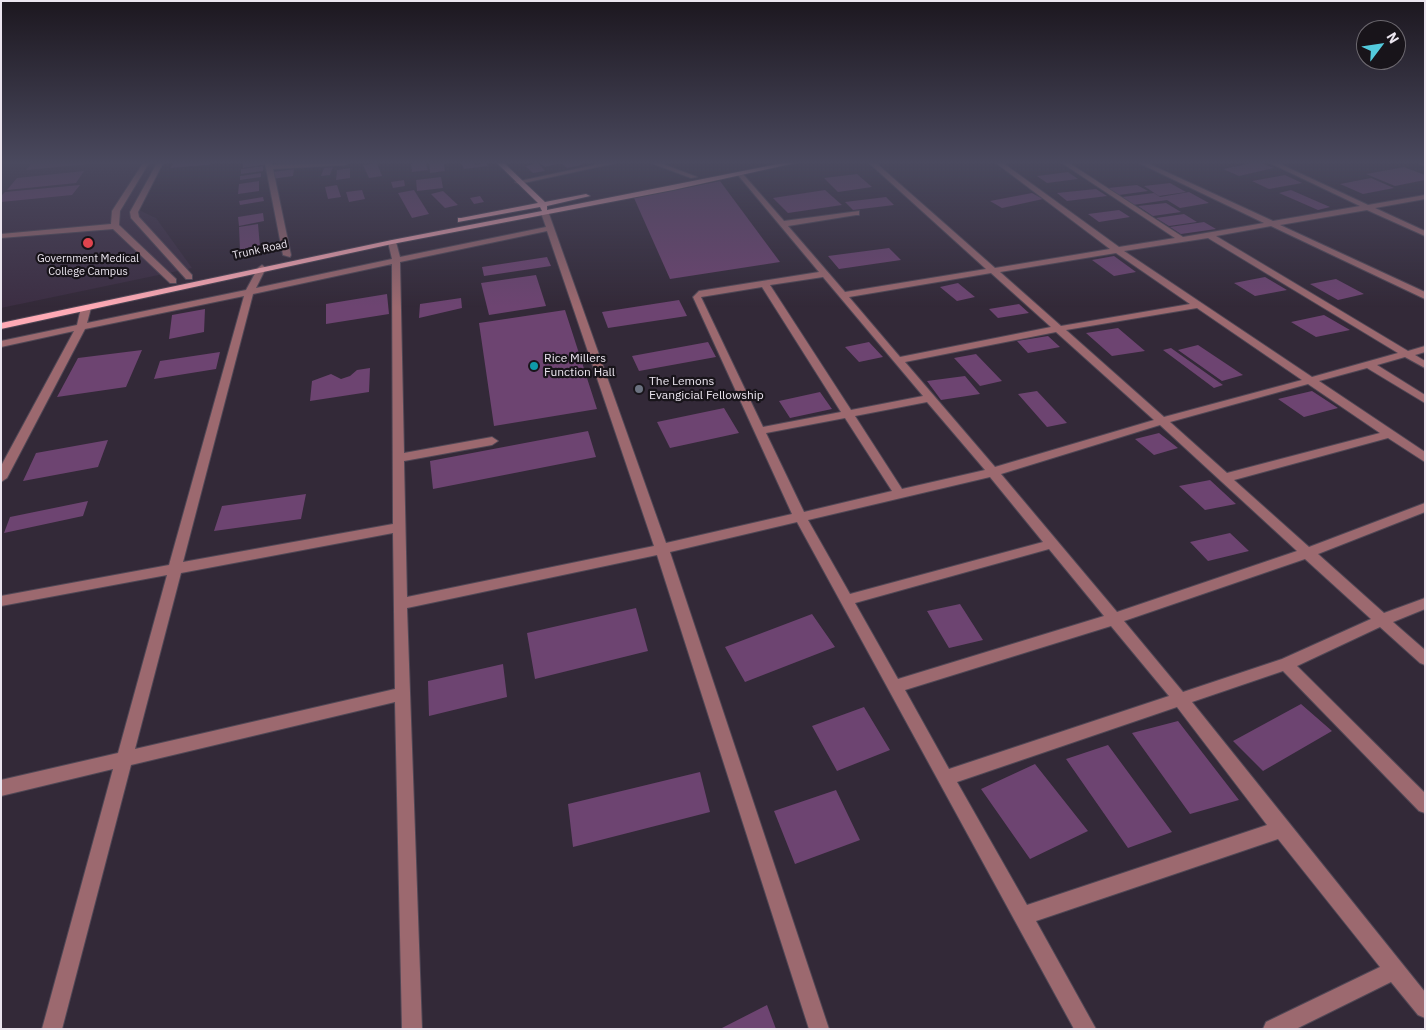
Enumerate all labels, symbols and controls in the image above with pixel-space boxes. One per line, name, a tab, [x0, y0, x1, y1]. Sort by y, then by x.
north arrow	[1356, 20, 1406, 70]
text: N	[1383, 29, 1403, 47]
marker: Government Medical College Campus	[81, 236, 95, 250]
street label: Trunk Road	[231, 238, 289, 262]
place label: Government Medical College Campus	[37, 252, 139, 278]
place label: Rice Millers Function Hall	[544, 352, 615, 380]
marker: Rice Millers Function Hall	[528, 360, 540, 372]
place label: The Lemons Evangicial Fellowship	[649, 375, 764, 403]
marker: The Lemons Evangicial Fellowship	[633, 383, 645, 395]

